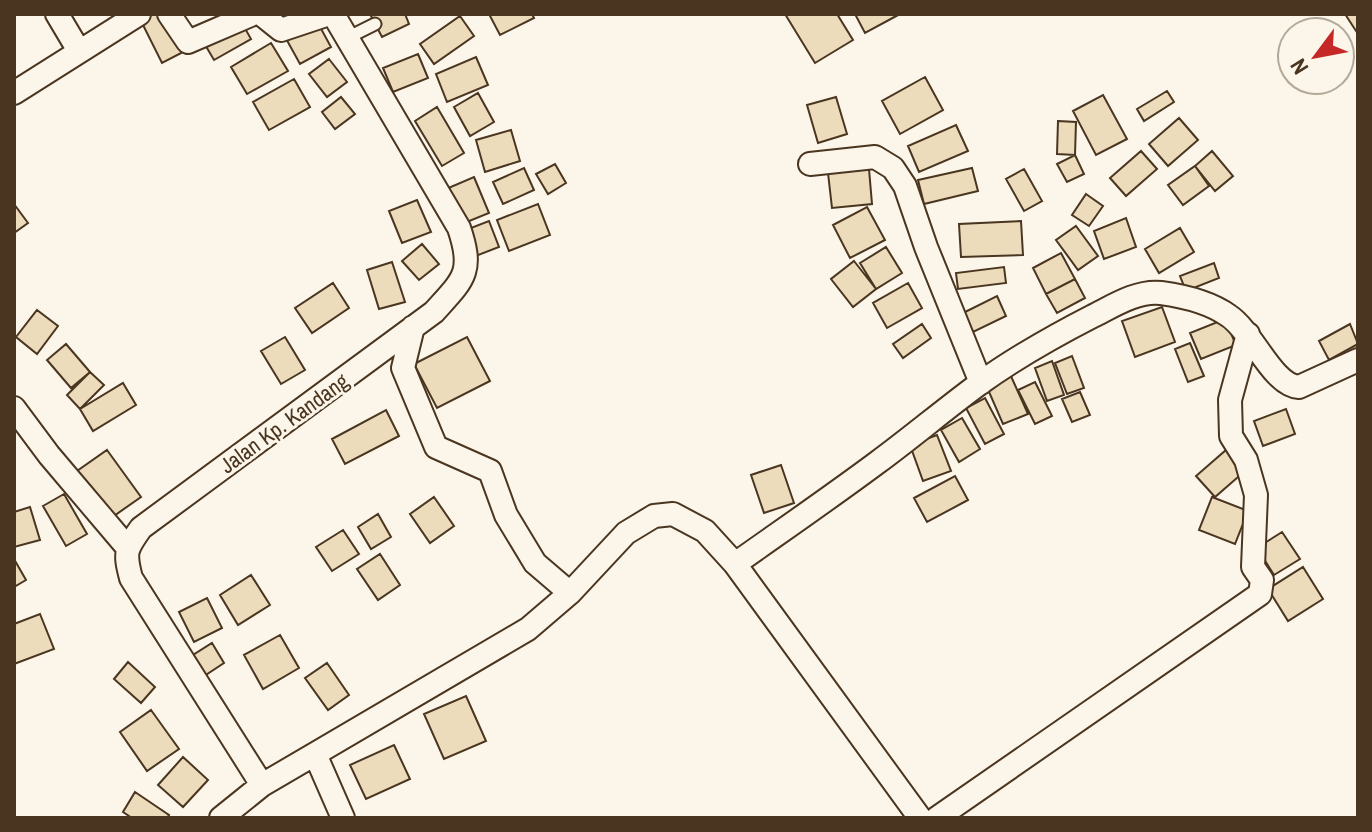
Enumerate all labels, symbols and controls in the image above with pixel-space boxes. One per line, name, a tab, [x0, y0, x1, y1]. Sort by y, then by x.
north arrow	[1276, 16, 1356, 96]
text: N	[1283, 53, 1315, 80]
street label: Jalan Kp. Kandang	[214, 366, 354, 480]

